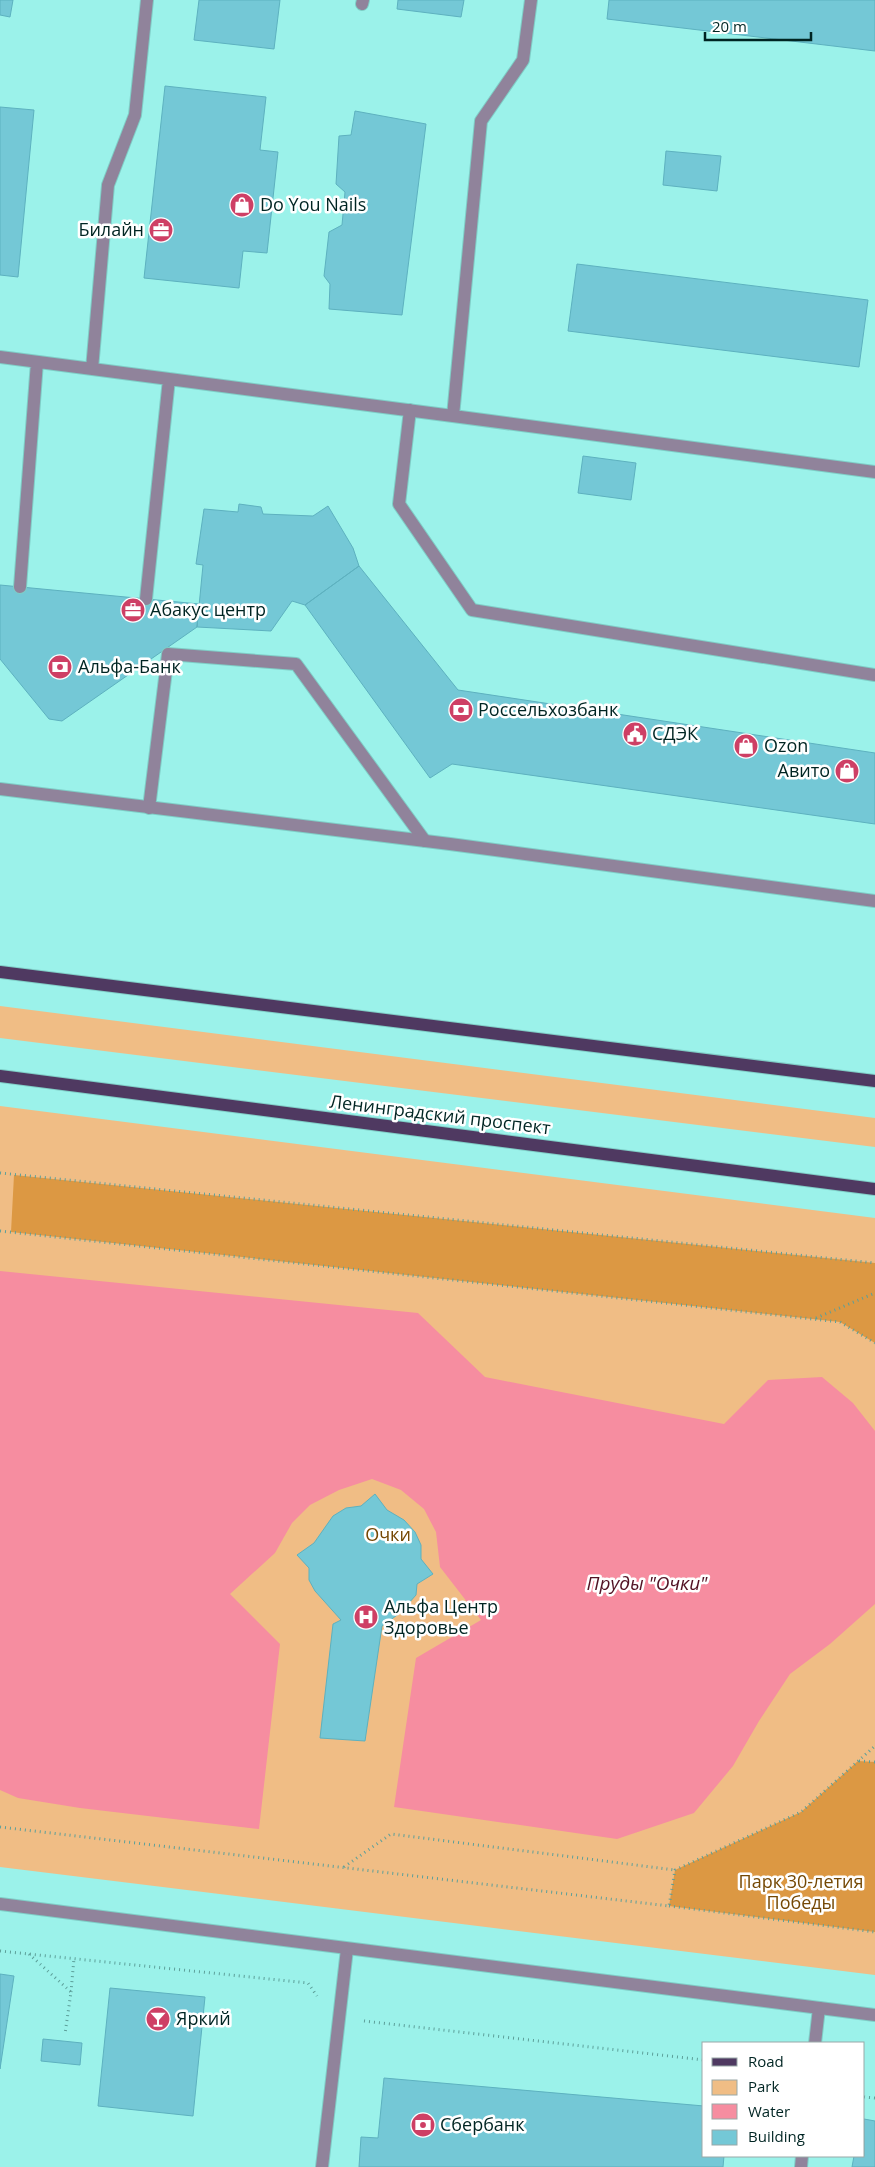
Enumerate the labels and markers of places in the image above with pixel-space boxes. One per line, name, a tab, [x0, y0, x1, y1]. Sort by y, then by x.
shop icon: Do You Nails	[229, 192, 255, 218]
place label: Do You Nails	[260, 192, 366, 216]
place label: Билайн	[78, 217, 144, 241]
office icon: Билайн	[148, 217, 174, 243]
office icon: Абакус центр	[120, 597, 146, 623]
place label: Абакус центр	[150, 597, 266, 621]
bank icon: Альфа-Банк	[47, 654, 73, 680]
place label: Альфа-Банк	[78, 654, 181, 678]
bank icon: Россельхозбанк	[448, 697, 474, 723]
place label: Россельхозбанк	[478, 697, 619, 721]
public building icon: СДЭК	[622, 721, 648, 747]
place label: СДЭК	[652, 721, 698, 745]
shop icon: Ozon	[733, 733, 759, 759]
place label: Ozon	[764, 733, 808, 757]
place label: Авито	[778, 758, 830, 782]
shop icon: Авито	[834, 758, 860, 784]
place label: Альфа Центр Здоровье	[384, 1594, 498, 1639]
hospital icon: Альфа Центр Здоровье	[353, 1604, 379, 1630]
bar icon: Яркий	[145, 2006, 171, 2032]
place label: Яркий	[176, 2006, 231, 2030]
bank icon: Сбербанк	[410, 2112, 436, 2138]
place label: Сбербанк	[440, 2112, 525, 2136]

